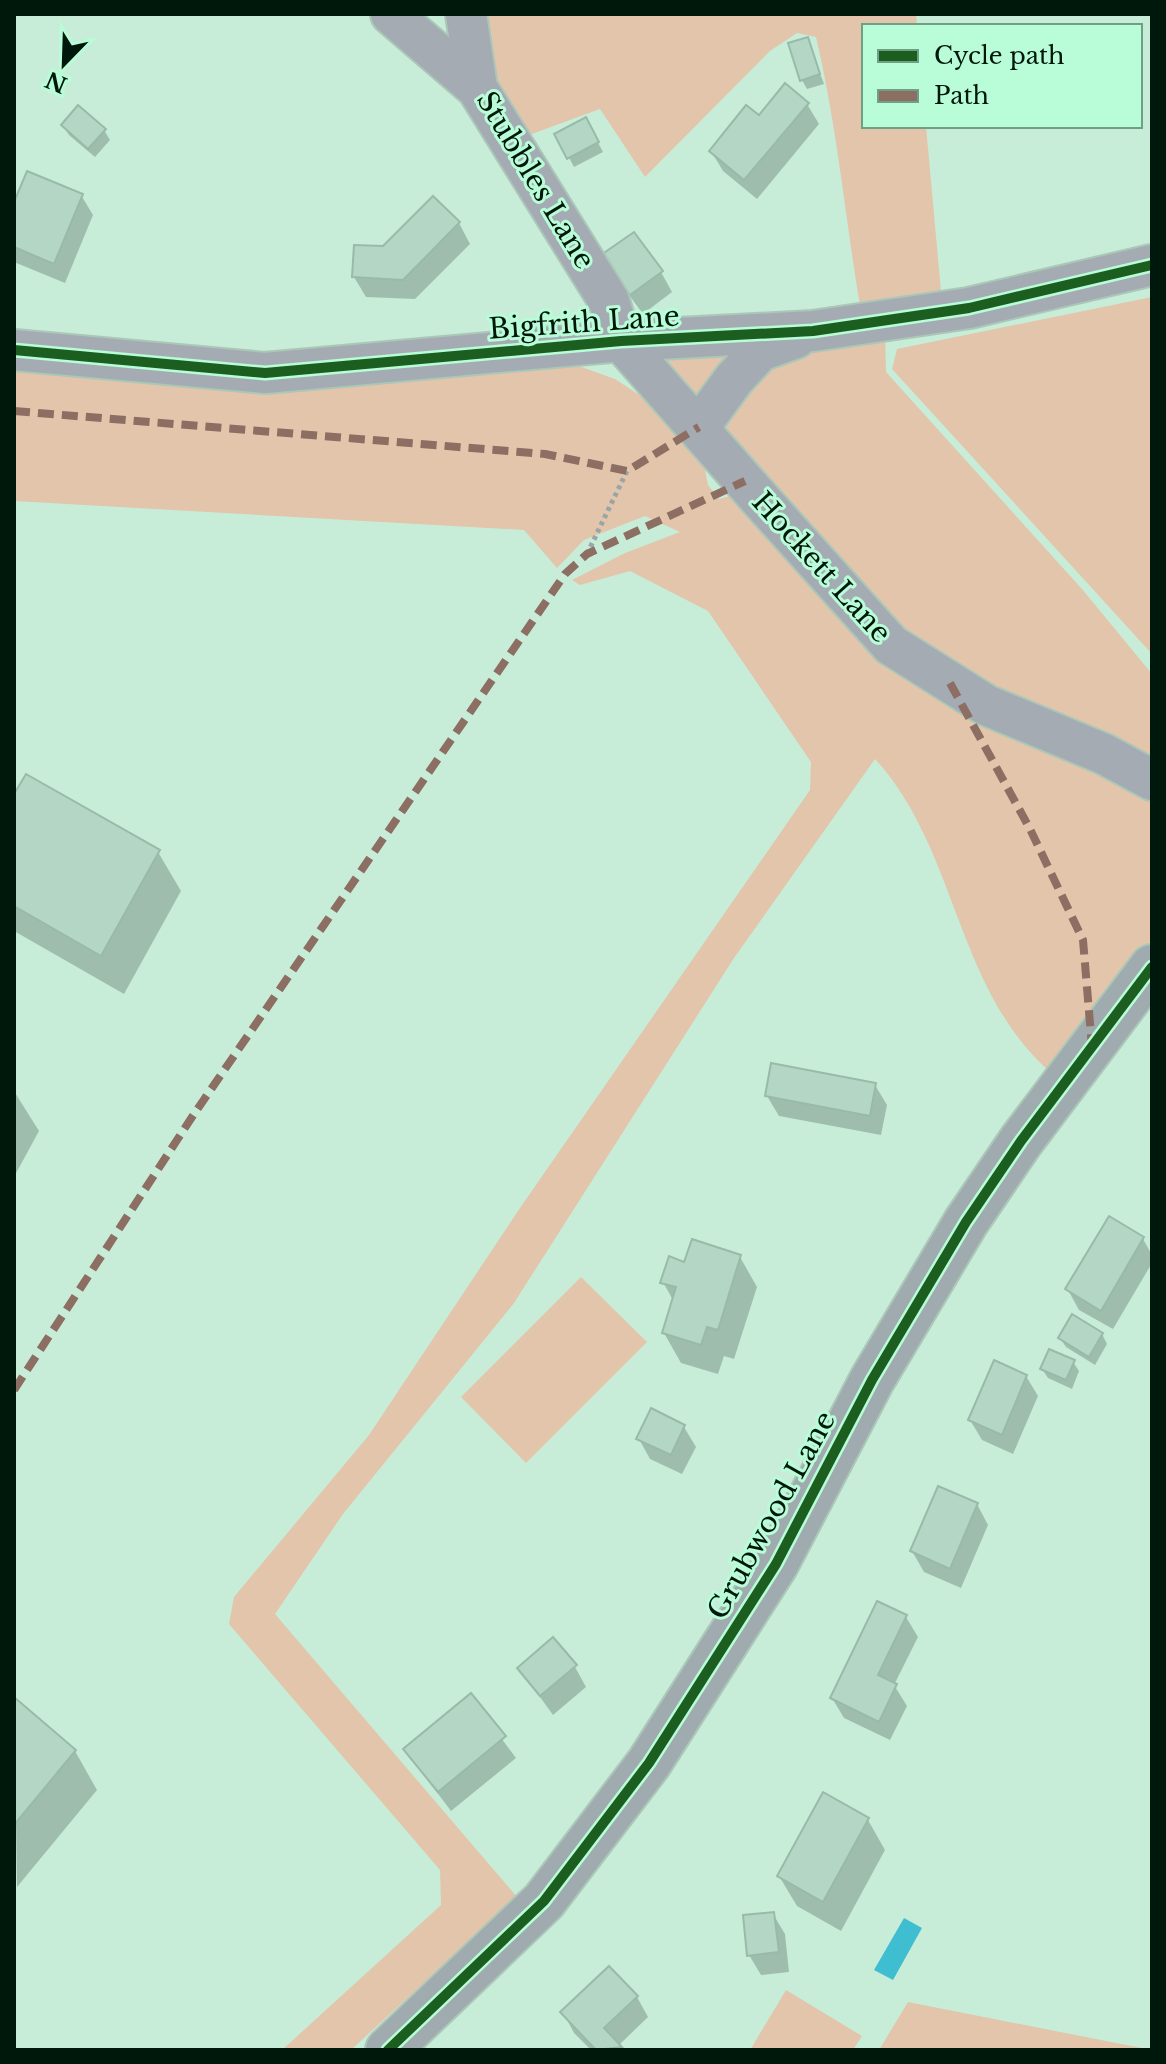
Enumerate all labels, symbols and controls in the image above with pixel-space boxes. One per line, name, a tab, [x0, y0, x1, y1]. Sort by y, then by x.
north arrow	[24, 24, 104, 104]
legend	[862, 24, 1142, 128]
text: Cycle path	[934, 41, 1065, 70]
text: N	[41, 65, 71, 98]
text: Path	[934, 81, 989, 110]
street label: Stubbles Lane	[469, 85, 602, 275]
street label: Bigfrith Lane	[487, 298, 681, 347]
street label: Hockett Lane	[745, 485, 899, 650]
street label: Grubwood Lane	[700, 1405, 843, 1625]

